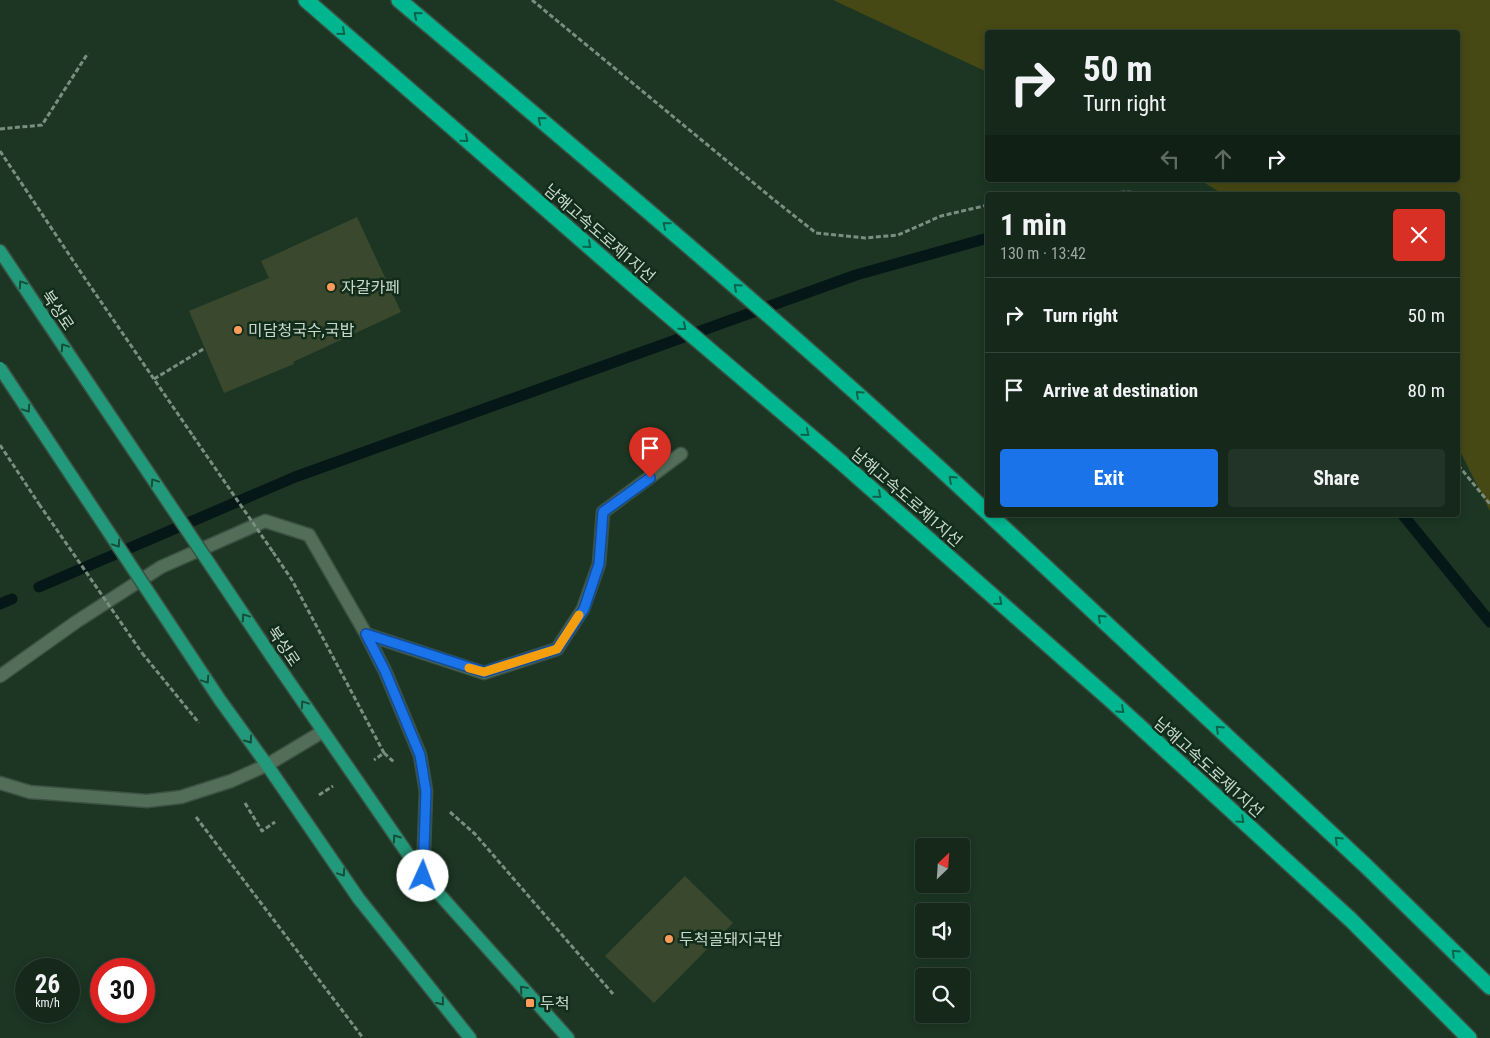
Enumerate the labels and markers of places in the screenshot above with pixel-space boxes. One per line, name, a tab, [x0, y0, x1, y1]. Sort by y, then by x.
place label: 자갈카페	[341, 278, 400, 297]
marker: 자갈카페	[325, 281, 337, 293]
place label: 미담청국수,국밥	[248, 321, 354, 340]
marker: 미담청국수,국밥	[232, 324, 244, 336]
pin	[629, 427, 671, 478]
place label: 두척골돼지국밥	[679, 930, 782, 949]
marker: 두척골돼지국밥	[663, 933, 675, 945]
place label: 두척	[540, 994, 569, 1013]
marker: 두척	[524, 997, 536, 1009]

